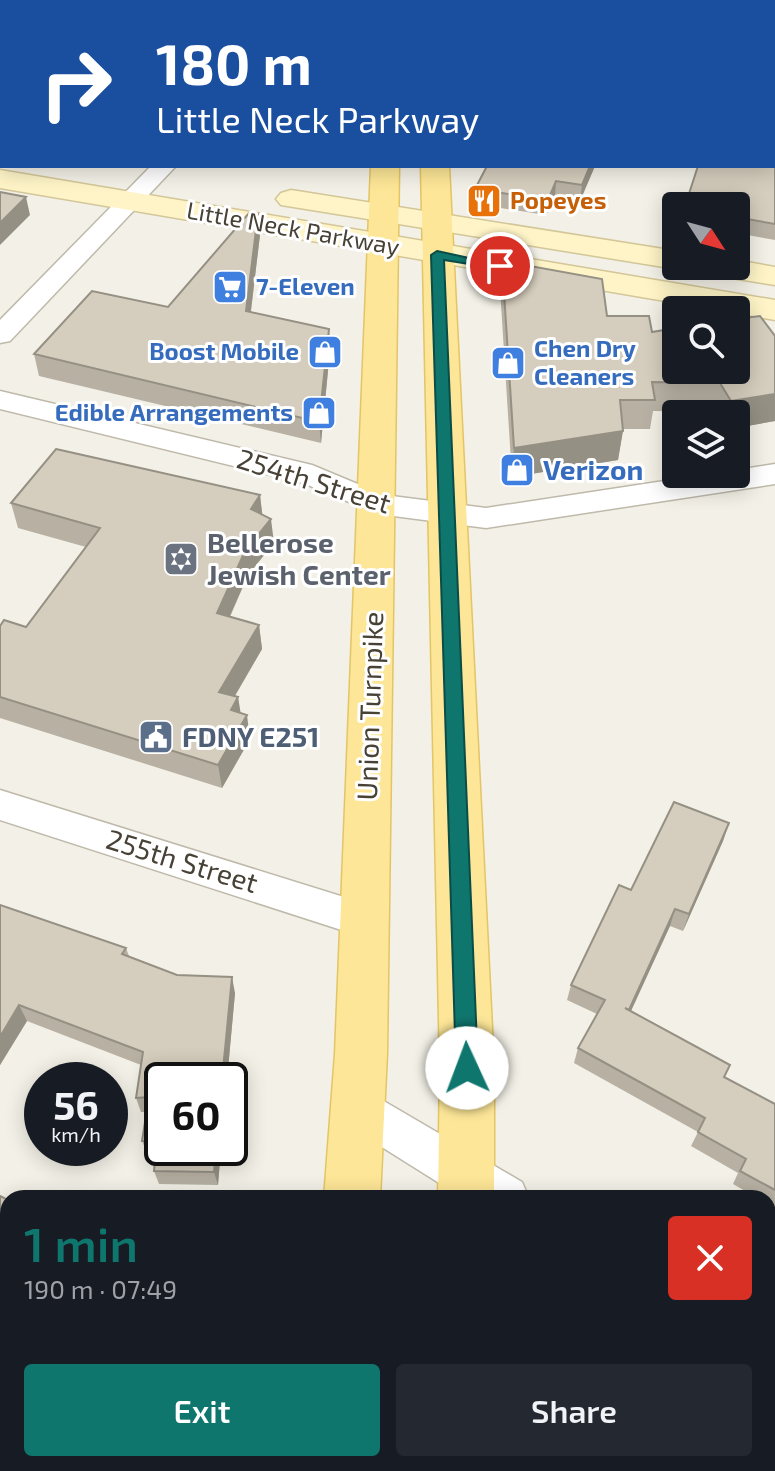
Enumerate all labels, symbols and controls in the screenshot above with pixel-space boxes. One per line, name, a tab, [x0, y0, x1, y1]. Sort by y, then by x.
text: 180 m	[156, 29, 312, 96]
icon: right	[24, 32, 128, 136]
text: Little Neck Parkway	[156, 97, 479, 140]
restaurant icon: Popeyes	[465, 182, 503, 220]
place label: Popeyes	[510, 185, 606, 214]
north arrow	[662, 192, 750, 280]
map controls	[662, 192, 750, 488]
street label: Little Neck Parkway	[185, 195, 402, 261]
pin	[466, 232, 534, 300]
icon: arrive	[478, 244, 522, 288]
supermarket icon: 7-Eleven	[211, 268, 249, 306]
place label: 7-Eleven	[256, 271, 355, 300]
button: search	[662, 296, 750, 384]
shop icon: Boost Mobile	[306, 333, 344, 371]
place label: Chen Dry Cleaners	[534, 333, 636, 390]
place label: Boost Mobile	[149, 336, 299, 365]
shop icon: Chen Dry Cleaners	[489, 344, 527, 382]
shop icon: Edible Arrangements	[300, 394, 338, 432]
place label: Edible Arrangements	[55, 397, 293, 426]
button: layers	[662, 400, 750, 488]
street label: 254th Street	[233, 441, 395, 520]
shop icon: Verizon	[498, 451, 536, 489]
place label: Verizon	[543, 452, 643, 486]
place label: Bellerose Jewish Center	[207, 525, 391, 591]
synagogue icon: Bellerose Jewish Center	[162, 540, 200, 578]
street label: Union Turnpike	[349, 611, 389, 801]
public building icon: FDNY E251	[137, 718, 175, 756]
place label: FDNY E251	[182, 719, 319, 753]
street label: 255th Street	[102, 821, 262, 899]
position arrow	[425, 1026, 509, 1110]
speed limit sign: 60	[144, 1062, 248, 1166]
text: 56	[53, 1080, 99, 1128]
text: km/h	[51, 1122, 101, 1146]
text: 1 min	[24, 1214, 138, 1272]
button: close	[668, 1216, 752, 1300]
text: 190 m · 07:49	[24, 1273, 177, 1304]
button: Exit	[24, 1364, 380, 1456]
button: Share	[396, 1364, 752, 1456]

